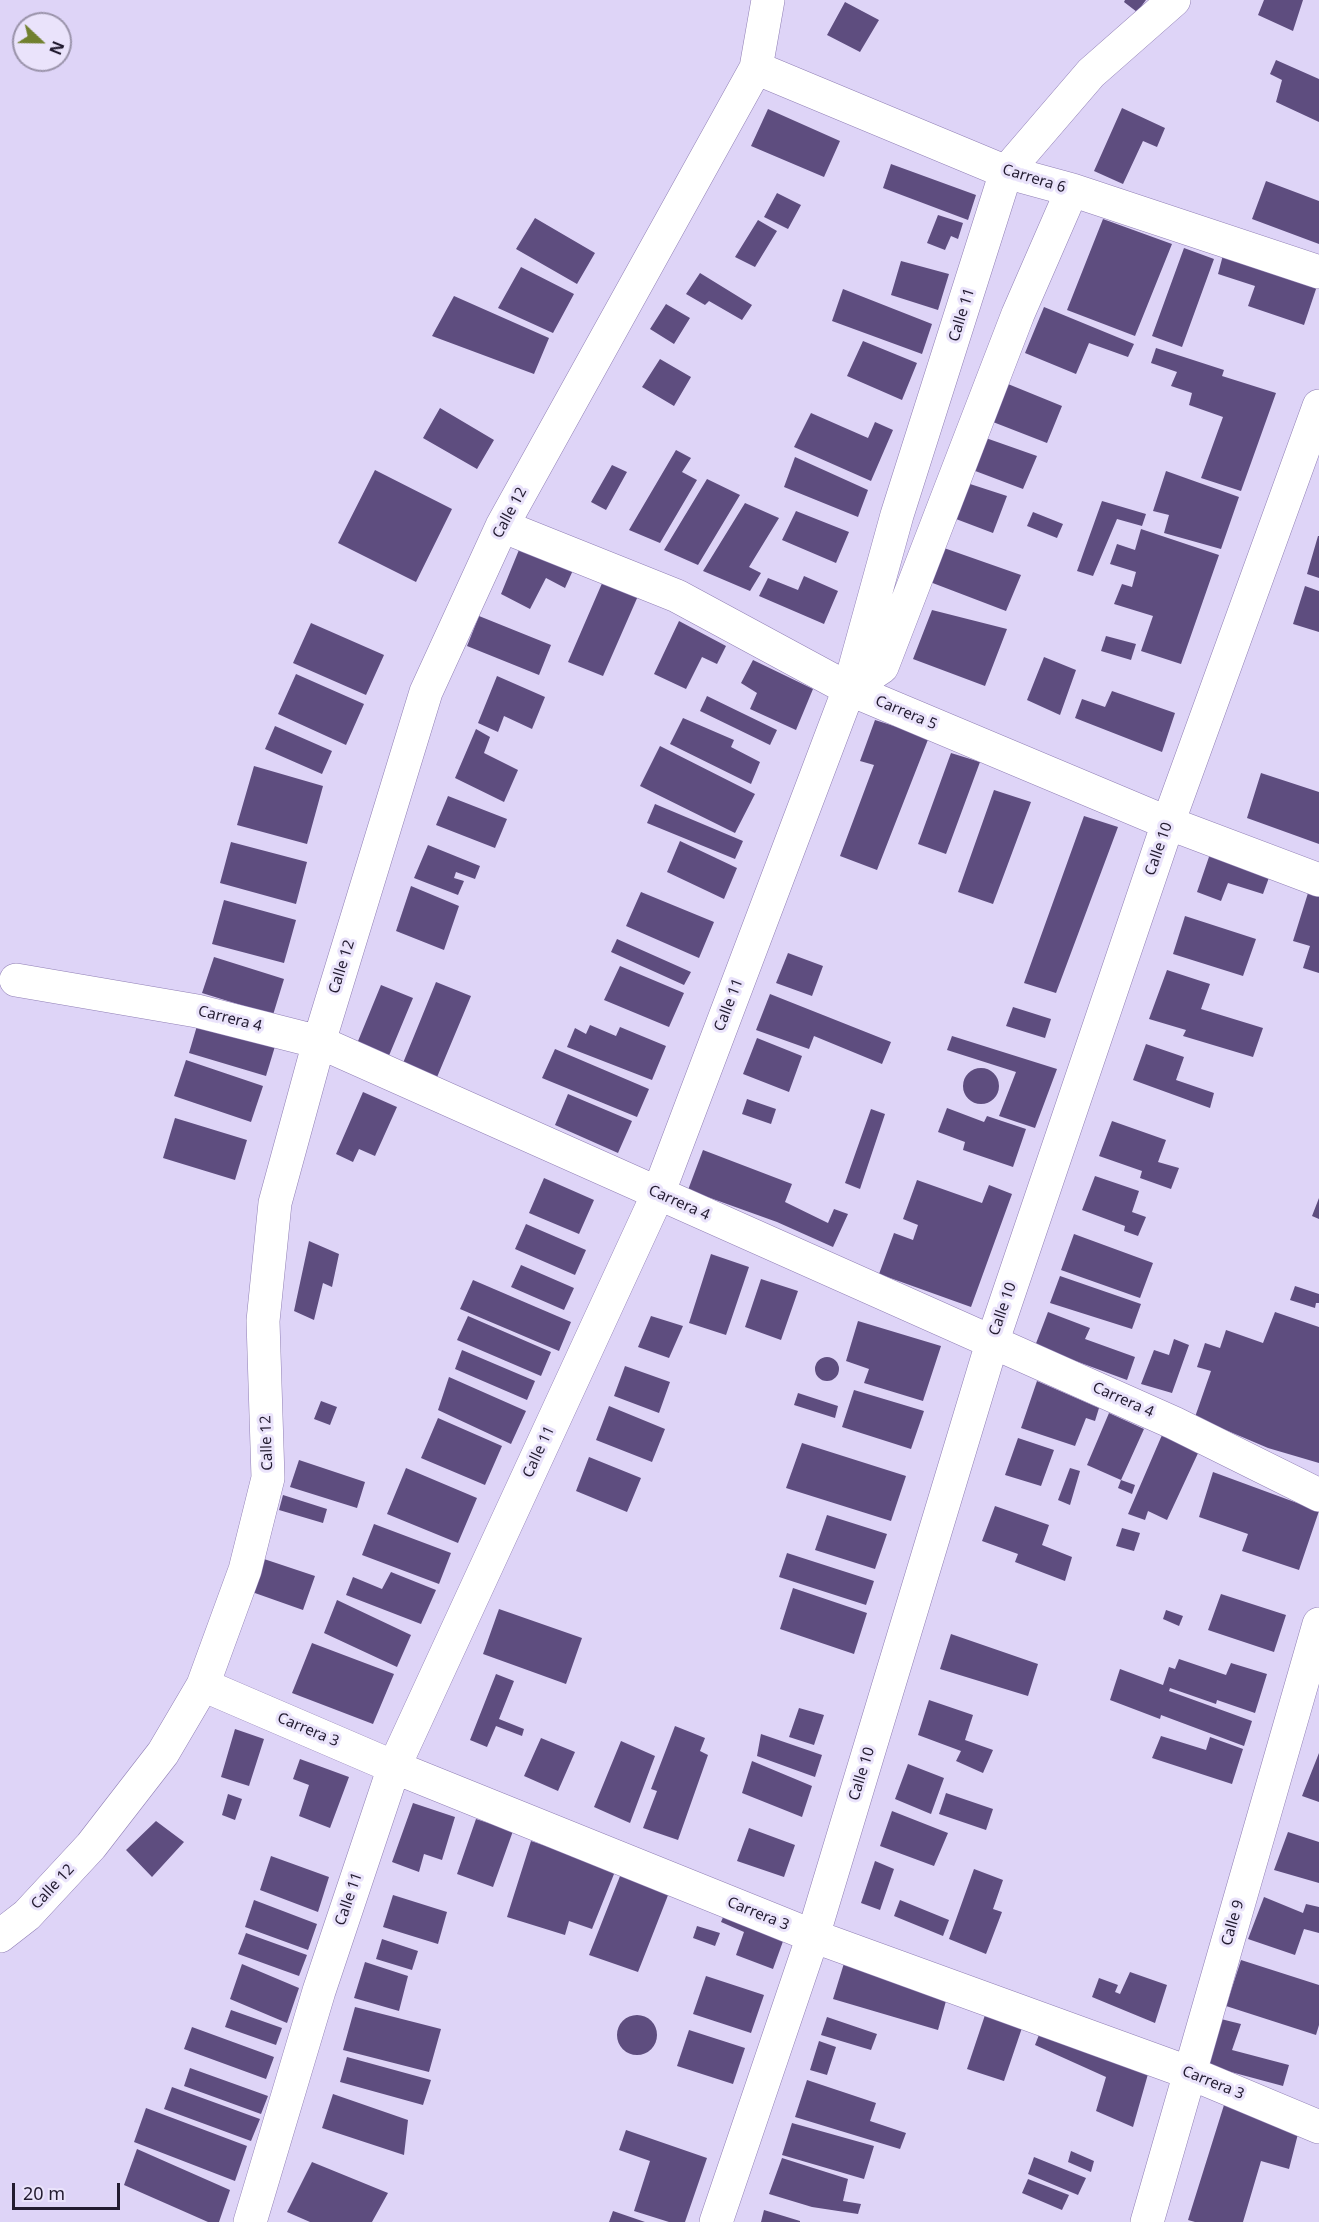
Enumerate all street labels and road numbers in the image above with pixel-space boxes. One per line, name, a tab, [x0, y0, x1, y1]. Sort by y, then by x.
street label: Carrera 6	[1000, 161, 1068, 197]
street label: Calle 11	[945, 286, 979, 344]
street label: Calle 12	[489, 484, 531, 542]
street label: Carrera 5	[872, 692, 940, 734]
street label: Calle 10	[1142, 820, 1176, 878]
street label: Calle 12	[325, 938, 359, 996]
street label: Calle 11	[711, 976, 747, 1034]
street label: Carrera 4	[196, 1002, 264, 1036]
street label: Carrera 4	[646, 1182, 712, 1224]
street label: Calle 10	[986, 1280, 1020, 1338]
street label: Carrera 4	[1090, 1379, 1156, 1421]
street label: Calle 12	[257, 1415, 277, 1471]
street label: Calle 11	[519, 1423, 559, 1481]
street label: Carrera 3	[274, 1709, 342, 1751]
street label: Calle 10	[845, 1745, 879, 1803]
street label: Calle 12	[28, 1861, 78, 1913]
street label: Calle 11	[332, 1870, 366, 1928]
street label: Carrera 3	[724, 1893, 792, 1935]
street label: Calle 9	[1218, 1898, 1248, 1948]
street label: Carrera 3	[1179, 2062, 1247, 2104]

